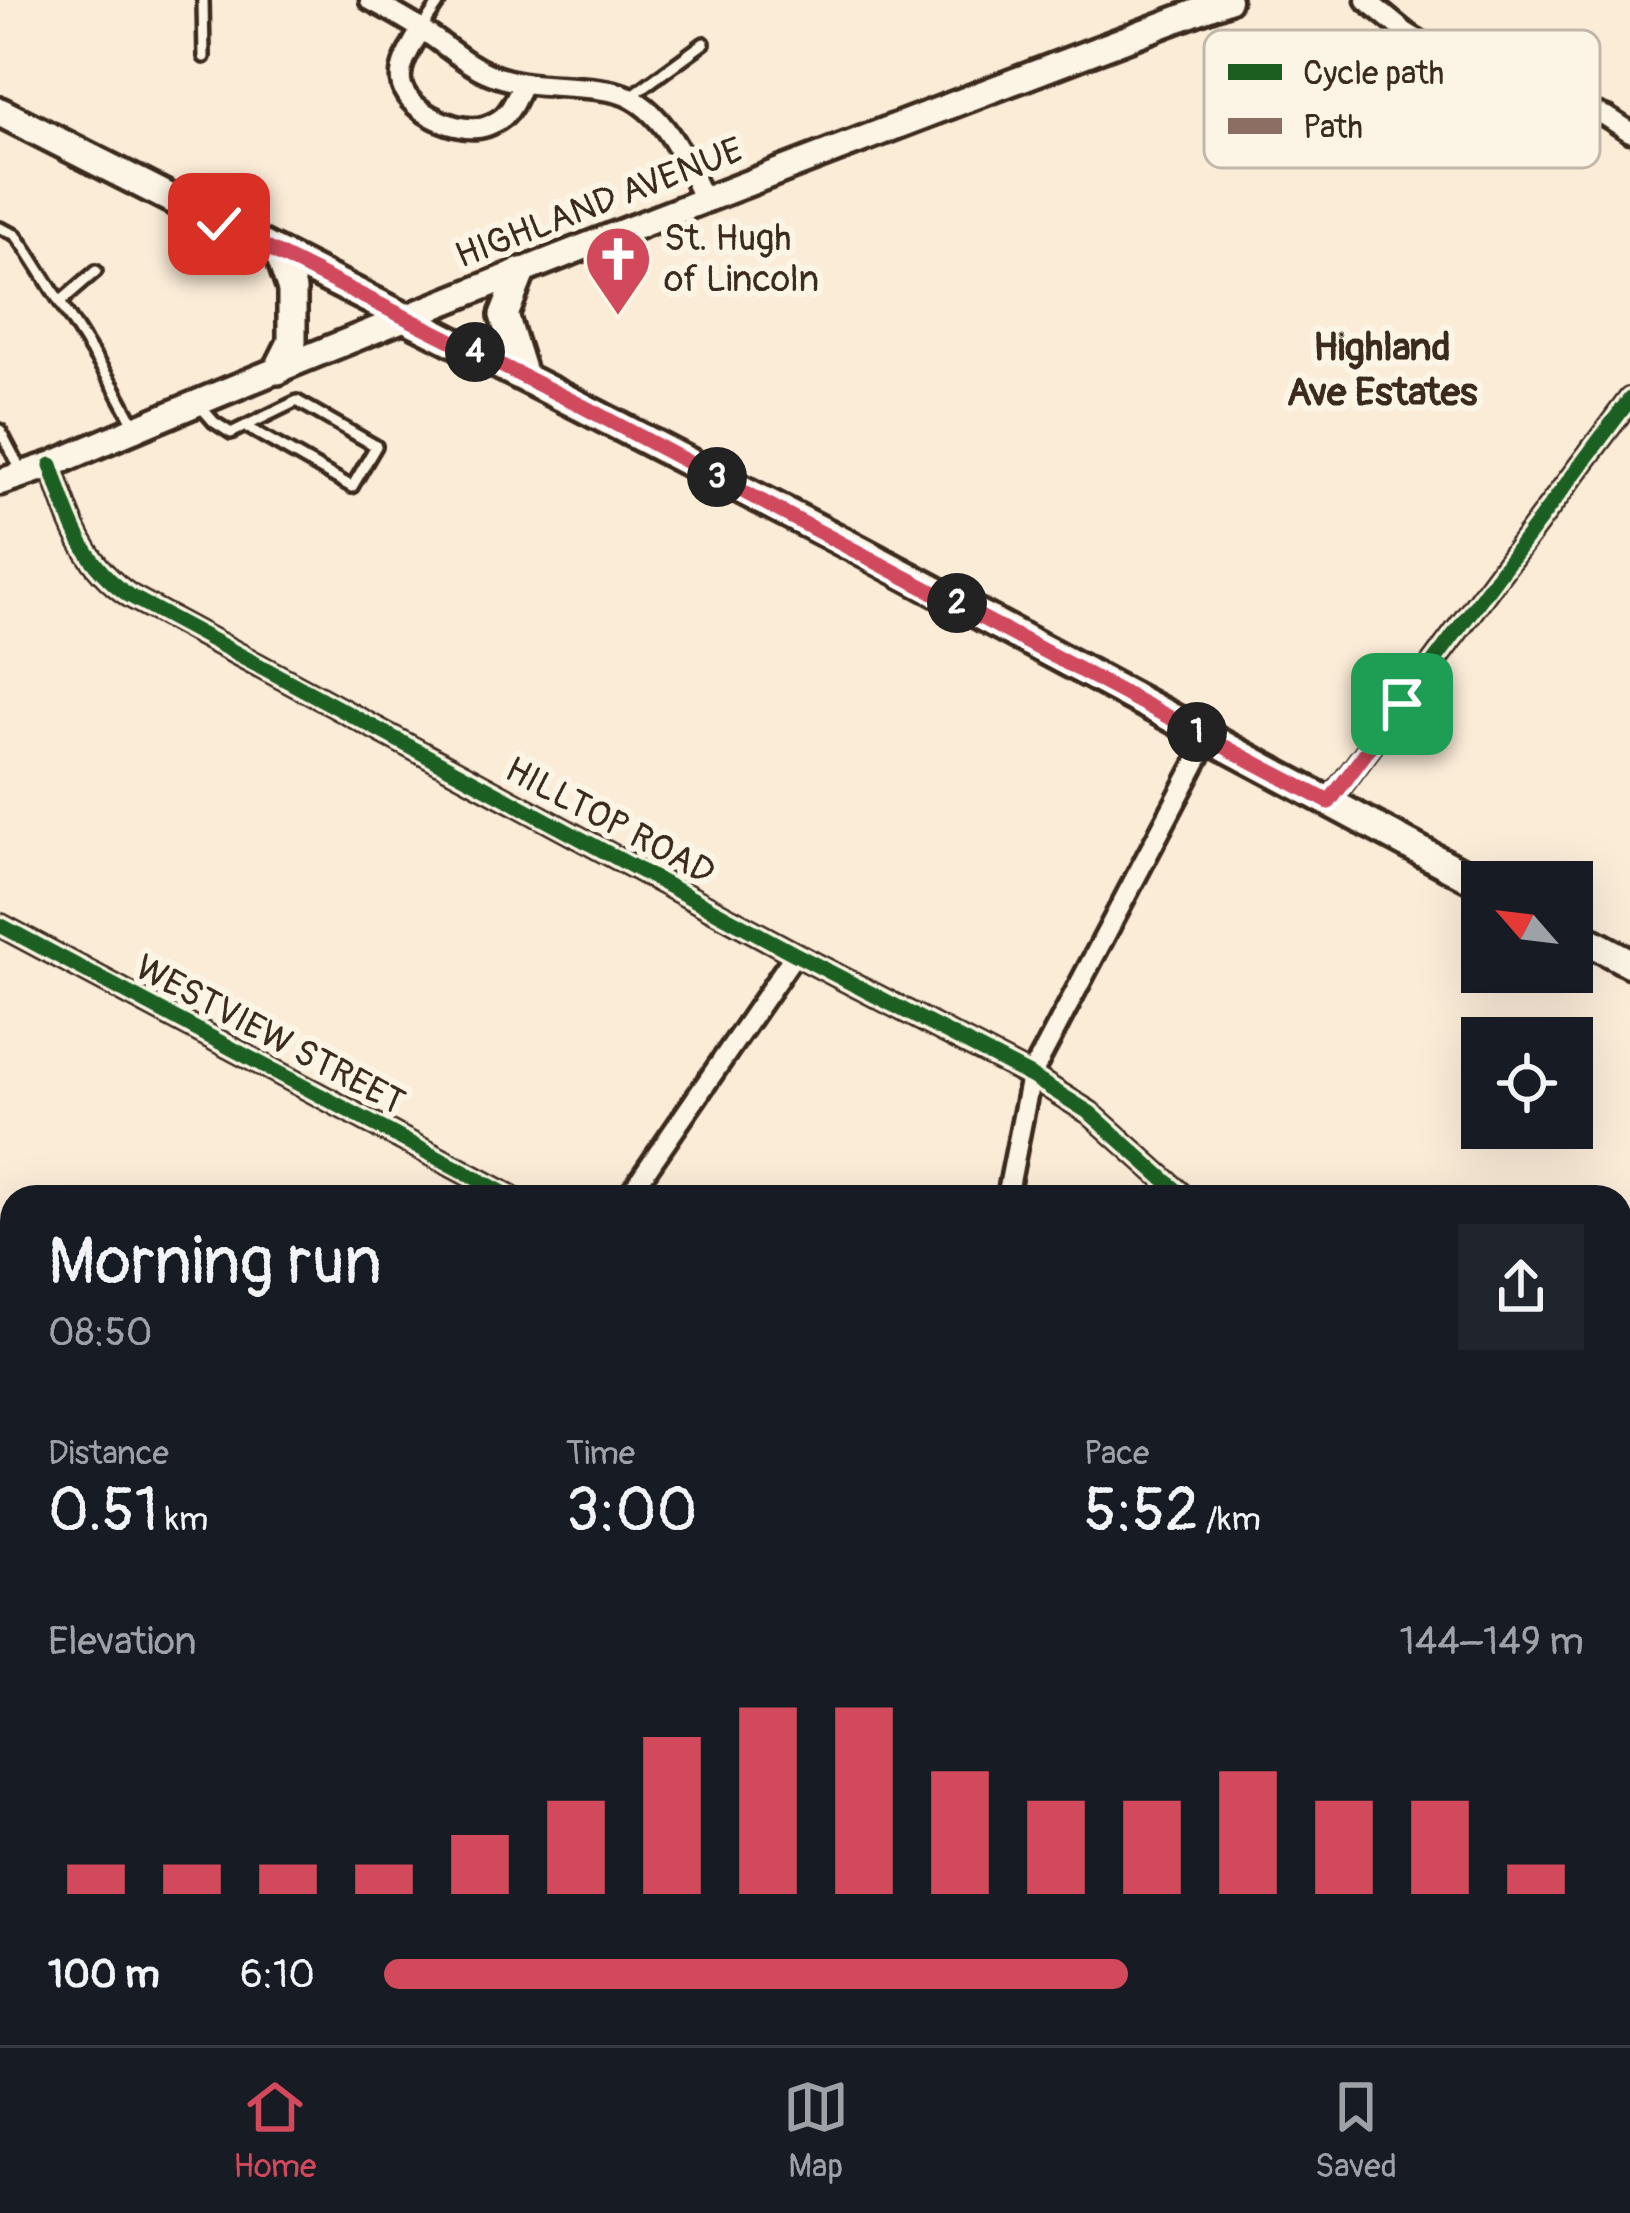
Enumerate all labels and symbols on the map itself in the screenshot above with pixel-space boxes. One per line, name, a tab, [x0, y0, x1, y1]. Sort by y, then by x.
legend	[1204, 30, 1600, 168]
text: Cycle path	[1303, 53, 1444, 94]
text: Path	[1303, 107, 1363, 148]
street label: HIGHLAND AVENUE	[449, 128, 749, 278]
pin	[168, 173, 270, 275]
place label: St. Hugh of Lincoln	[664, 216, 819, 302]
church icon: St. Hugh of Lincoln	[583, 224, 653, 318]
pin: 4	[445, 322, 505, 382]
district label: Highland Ave Estates	[1287, 323, 1478, 417]
pin: 3	[687, 447, 747, 507]
pin: 2	[927, 573, 987, 633]
pin	[1351, 653, 1453, 755]
pin: 1	[1167, 702, 1227, 762]
street label: HILLTOP ROAD	[498, 747, 722, 895]
north arrow	[1461, 861, 1593, 993]
street label: WESTVIEW STREET	[128, 945, 412, 1125]

